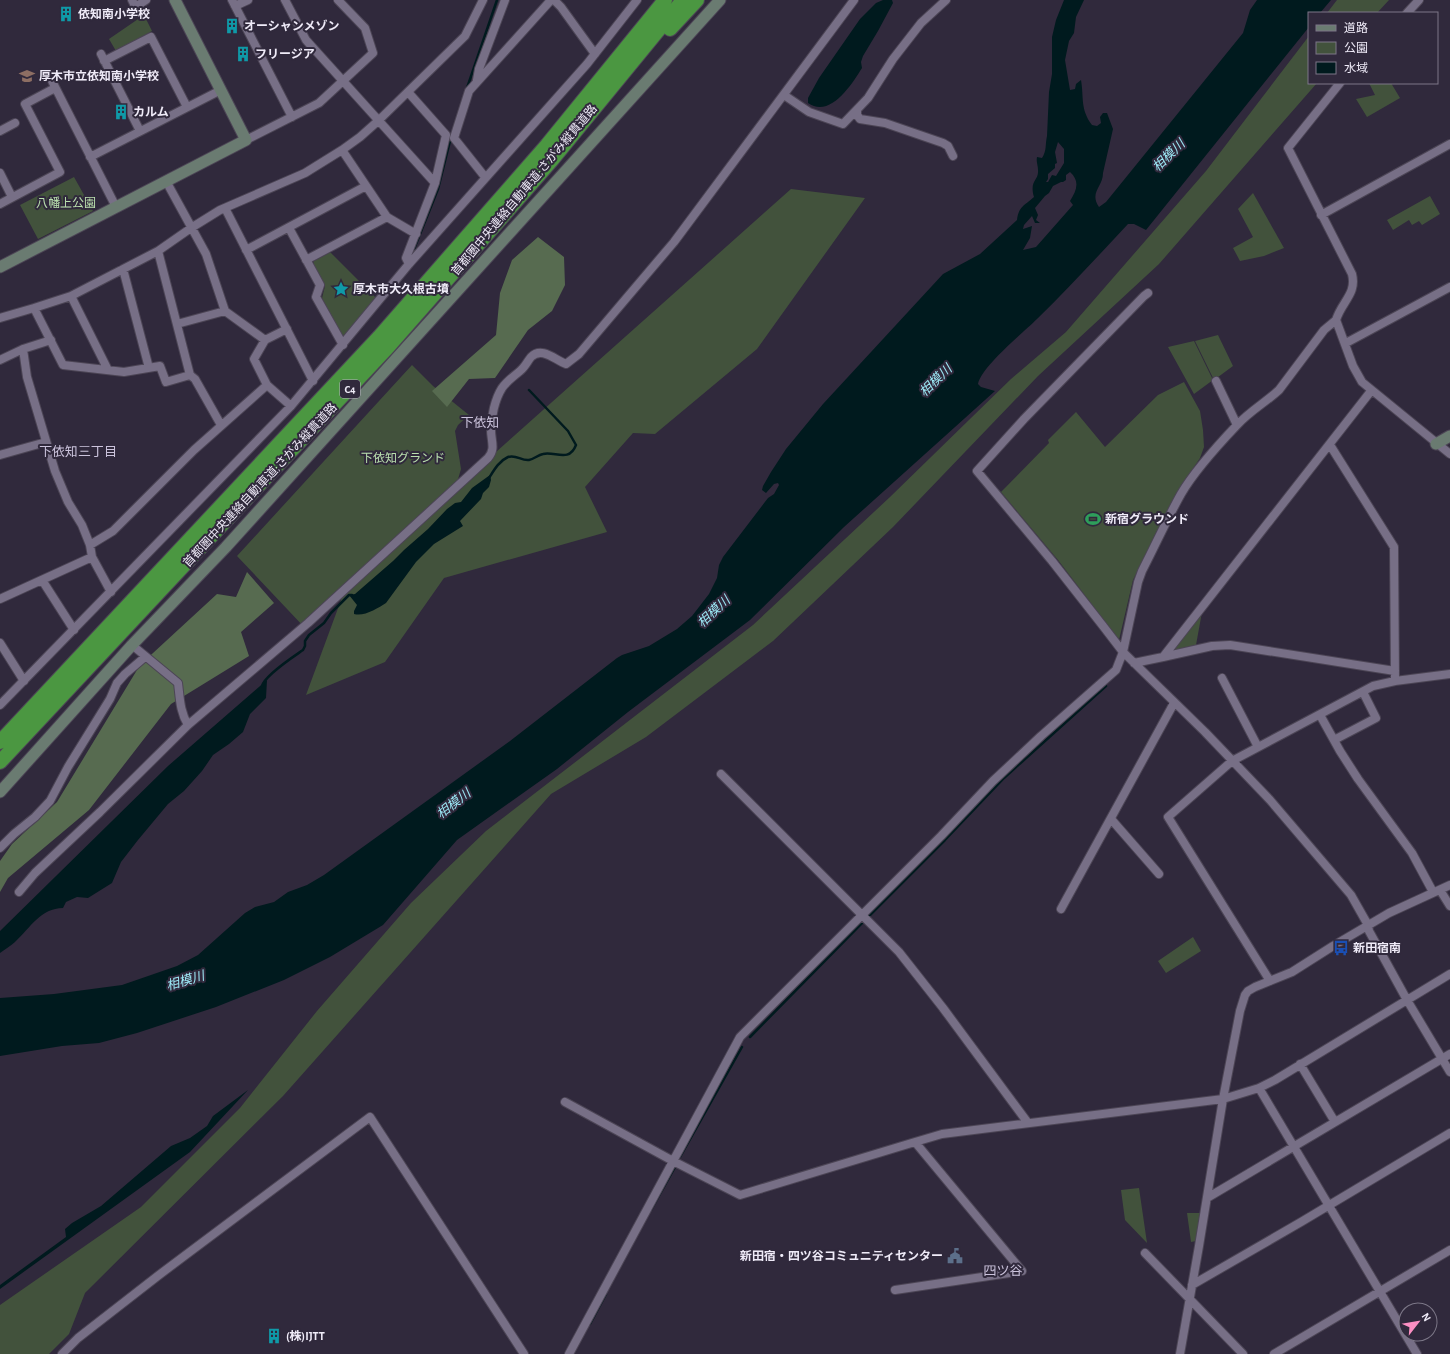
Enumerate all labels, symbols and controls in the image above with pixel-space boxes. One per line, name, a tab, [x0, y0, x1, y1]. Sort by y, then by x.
building icon: 依知南小学校	[57, 5, 75, 23]
place label: 依知南小学校	[78, 7, 150, 20]
legend	[1308, 12, 1438, 84]
building icon: オーシャンメゾン	[223, 17, 241, 35]
place label: オーシャンメゾン	[244, 19, 339, 32]
text: 道路	[1344, 21, 1368, 34]
text: 公園	[1344, 42, 1368, 54]
building icon: フリージア	[234, 45, 252, 63]
place label: フリージア	[255, 48, 315, 60]
text: 水域	[1344, 62, 1368, 74]
school or university icon: 厚木市立依知南小学校	[18, 67, 36, 85]
place label: 厚木市立依知南小学校	[39, 69, 159, 82]
street label: 首都圏中央連絡自動車道;さがみ縦貫道路	[448, 102, 599, 278]
building icon: カルム	[112, 103, 130, 121]
place label: カルム	[133, 106, 169, 118]
water label: 相模川	[1150, 136, 1189, 174]
park label: 八幡上公園	[36, 196, 96, 209]
place icon: 厚木市大久根古墳	[332, 280, 350, 298]
place label: 厚木市大久根古墳	[353, 282, 449, 295]
water label: 相模川	[917, 361, 956, 399]
road number: C4	[340, 380, 360, 398]
street label: 首都圏中央連絡自動車道;さがみ縦貫道路	[180, 400, 339, 569]
district label: 下依知	[460, 415, 500, 430]
district label: 下依知三丁目	[39, 444, 117, 459]
park label: 下依知グランド	[361, 451, 445, 464]
sports icon: 新宿グラウンド	[1084, 510, 1102, 528]
place label: 新宿グラウンド	[1105, 512, 1189, 525]
water label: 相模川	[695, 592, 734, 630]
water label: 相模川	[434, 785, 475, 821]
bus stop icon: 新田宿南	[1332, 939, 1350, 957]
place label: 新田宿南	[1353, 941, 1401, 954]
water label: 相模川	[165, 968, 208, 993]
public building icon: 新田宿・四ツ谷コミュニティセンター	[946, 1247, 964, 1265]
place label: 新田宿・四ツ谷コミュニティセンター	[740, 1249, 943, 1262]
district label: 四ツ谷	[983, 1264, 1023, 1278]
north arrow	[1398, 1302, 1438, 1342]
text: N	[1419, 1311, 1433, 1323]
building icon: (株)IJTT	[265, 1327, 283, 1345]
place label: (株)IJTT	[286, 1330, 325, 1343]

